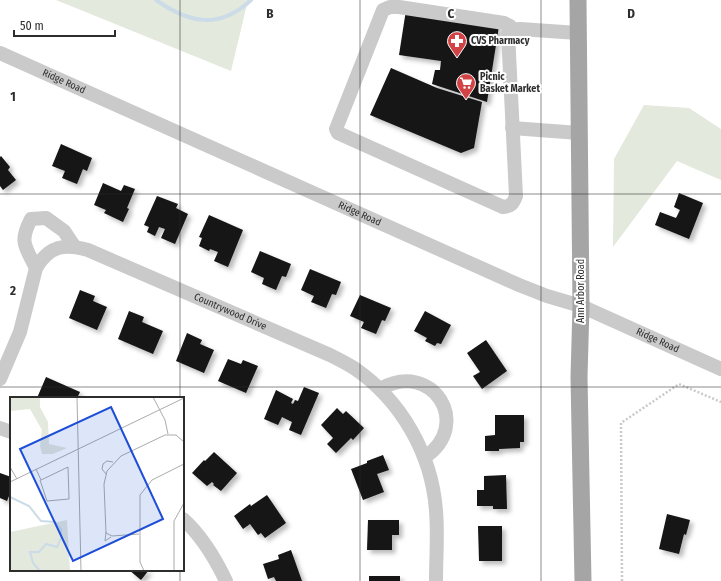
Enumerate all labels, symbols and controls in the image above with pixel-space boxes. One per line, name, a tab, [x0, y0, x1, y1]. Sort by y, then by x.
text: B	[266, 6, 274, 21]
text: C	[448, 6, 455, 21]
text: D	[627, 6, 635, 21]
scale bar	[14, 12, 115, 38]
text: 50 m	[20, 19, 44, 33]
pharmacy icon: CVS Pharmacy	[446, 30, 468, 58]
place label: CVS Pharmacy	[471, 35, 530, 47]
street label: Ridge Road	[40, 67, 87, 96]
place label: Picnic Basket Market	[480, 71, 540, 95]
supermarket icon: Picnic Basket Market	[455, 72, 477, 100]
text: 1	[10, 89, 16, 104]
street label: Ridge Road	[336, 199, 383, 229]
street label: Ann Arbor Road	[575, 259, 587, 323]
text: 2	[9, 283, 16, 298]
street label: Countrywood Drive	[192, 291, 269, 333]
street label: Ridge Road	[634, 326, 681, 355]
inset map	[10, 397, 184, 571]

